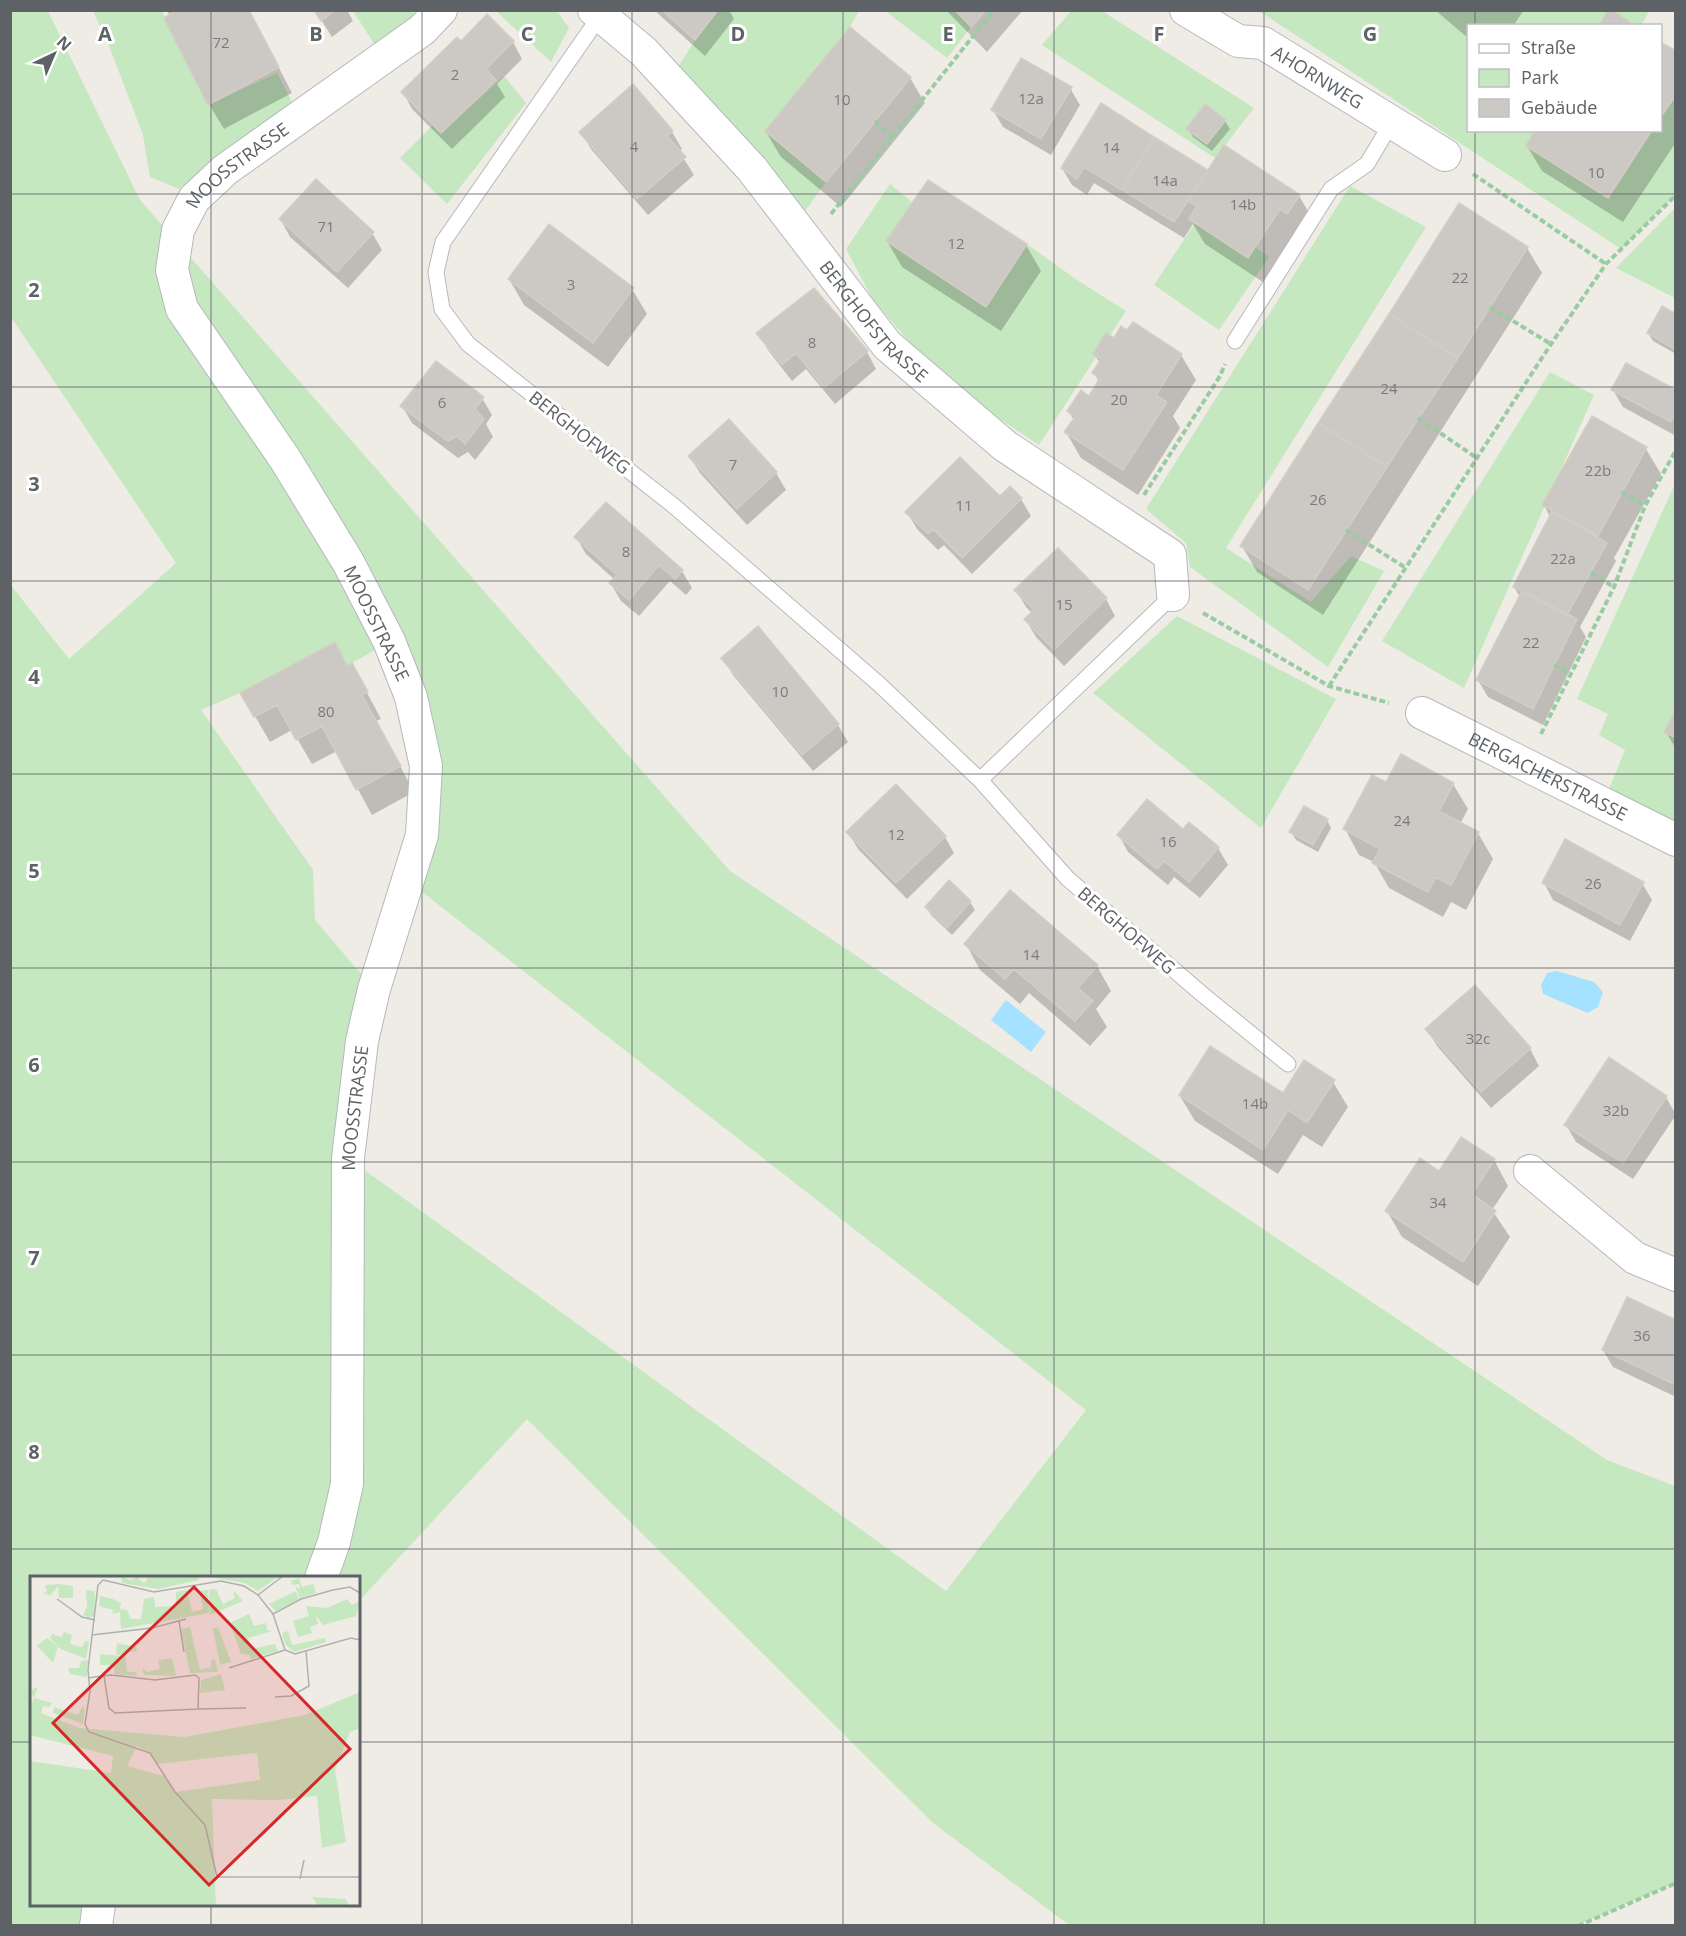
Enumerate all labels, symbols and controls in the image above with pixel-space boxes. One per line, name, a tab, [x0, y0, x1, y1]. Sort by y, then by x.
text: A	[98, 20, 112, 47]
text: B	[309, 20, 323, 47]
text: C	[521, 20, 534, 47]
text: D	[731, 20, 745, 47]
text: E	[942, 20, 954, 47]
text: F	[1154, 20, 1164, 47]
text: G	[1363, 20, 1377, 47]
north arrow	[24, 24, 84, 84]
legend	[1467, 24, 1662, 132]
text: N	[52, 31, 77, 56]
house number: 72	[212, 32, 230, 52]
text: Straße	[1521, 35, 1576, 59]
street label: AHORNWEG	[1268, 40, 1368, 114]
house number: 2	[451, 64, 459, 84]
text: Park	[1521, 65, 1559, 89]
house number: 12a	[1018, 88, 1044, 108]
house number: 10	[833, 89, 851, 109]
text: Gebäude	[1521, 95, 1597, 119]
street label: MOOSSTRASSE	[179, 117, 293, 212]
house number: 4	[630, 136, 639, 156]
house number: 14	[1102, 137, 1120, 157]
house number: 10	[1587, 162, 1605, 182]
house number: 14a	[1152, 170, 1178, 190]
house number: 14b	[1230, 194, 1256, 214]
house number: 71	[317, 216, 335, 236]
house number: 12	[947, 233, 965, 253]
street label: BERGHOFSTRASSE	[814, 255, 933, 387]
house number: 22	[1451, 267, 1469, 287]
house number: 3	[567, 274, 575, 294]
text: 2	[28, 276, 40, 303]
house number: 8	[808, 332, 816, 352]
house number: 24	[1380, 378, 1398, 398]
street label: BERGHOFWEG	[525, 385, 635, 479]
house number: 20	[1110, 389, 1128, 409]
house number: 6	[438, 392, 446, 412]
house number: 7	[729, 454, 737, 474]
house number: 22b	[1585, 460, 1611, 480]
text: 3	[28, 470, 40, 497]
house number: 26	[1309, 489, 1327, 509]
house number: 11	[955, 495, 973, 515]
house number: 8	[622, 541, 630, 561]
house number: 22a	[1550, 548, 1576, 568]
street label: MOOSSTRASSE	[339, 561, 415, 685]
house number: 15	[1055, 594, 1073, 614]
house number: 22	[1522, 632, 1540, 652]
text: 4	[28, 663, 40, 690]
house number: 10	[771, 681, 789, 701]
house number: 80	[317, 701, 335, 721]
street label: BERGACHERSTRASSE	[1464, 726, 1632, 826]
house number: 24	[1393, 810, 1411, 830]
house number: 12	[887, 824, 905, 844]
house number: 16	[1159, 831, 1177, 851]
text: 5	[28, 857, 40, 884]
house number: 26	[1584, 873, 1602, 893]
street label: BERGHOFWEG	[1073, 881, 1181, 979]
house number: 14	[1022, 944, 1040, 964]
house number: 32c	[1466, 1028, 1490, 1048]
street label: MOOSSTRASSE	[336, 1044, 373, 1171]
text: 6	[28, 1051, 40, 1078]
house number: 14b	[1242, 1093, 1268, 1113]
house number: 32b	[1603, 1100, 1629, 1120]
house number: 34	[1429, 1192, 1447, 1212]
text: 7	[28, 1244, 40, 1271]
house number: 36	[1633, 1325, 1651, 1345]
text: 8	[28, 1438, 40, 1465]
inset map	[30, 1576, 360, 1906]

